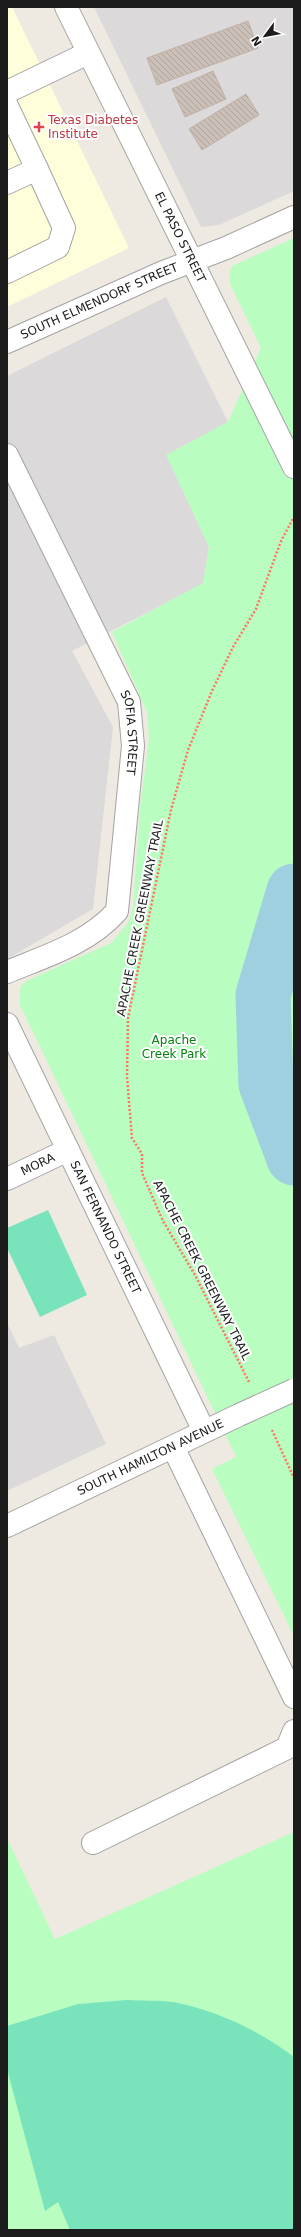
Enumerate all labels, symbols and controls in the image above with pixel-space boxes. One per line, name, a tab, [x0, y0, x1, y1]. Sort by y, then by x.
north arrow	[245, 16, 285, 56]
text: N	[249, 34, 265, 48]
place label: Texas Diabetes Institute	[47, 113, 138, 141]
marker: Texas Diabetes Institute	[33, 121, 45, 133]
street label: EL PASO STREET	[152, 190, 209, 286]
street label: SOUTH ELMENDORF STREET	[18, 260, 181, 342]
street label: SOFIA STREET	[117, 688, 140, 776]
street label: APACHE CREEK GREENWAY TRAIL	[114, 818, 166, 1018]
park label: Apache Creek Park	[142, 1033, 206, 1061]
street label: MORA	[18, 1150, 58, 1178]
street label: SAN FERNANDO STREET	[67, 1159, 144, 1297]
street label: APACHE CREEK GREENWAY TRAIL	[150, 1178, 254, 1363]
street label: SOUTH HAMILTON AVENUE	[75, 1416, 226, 1498]

